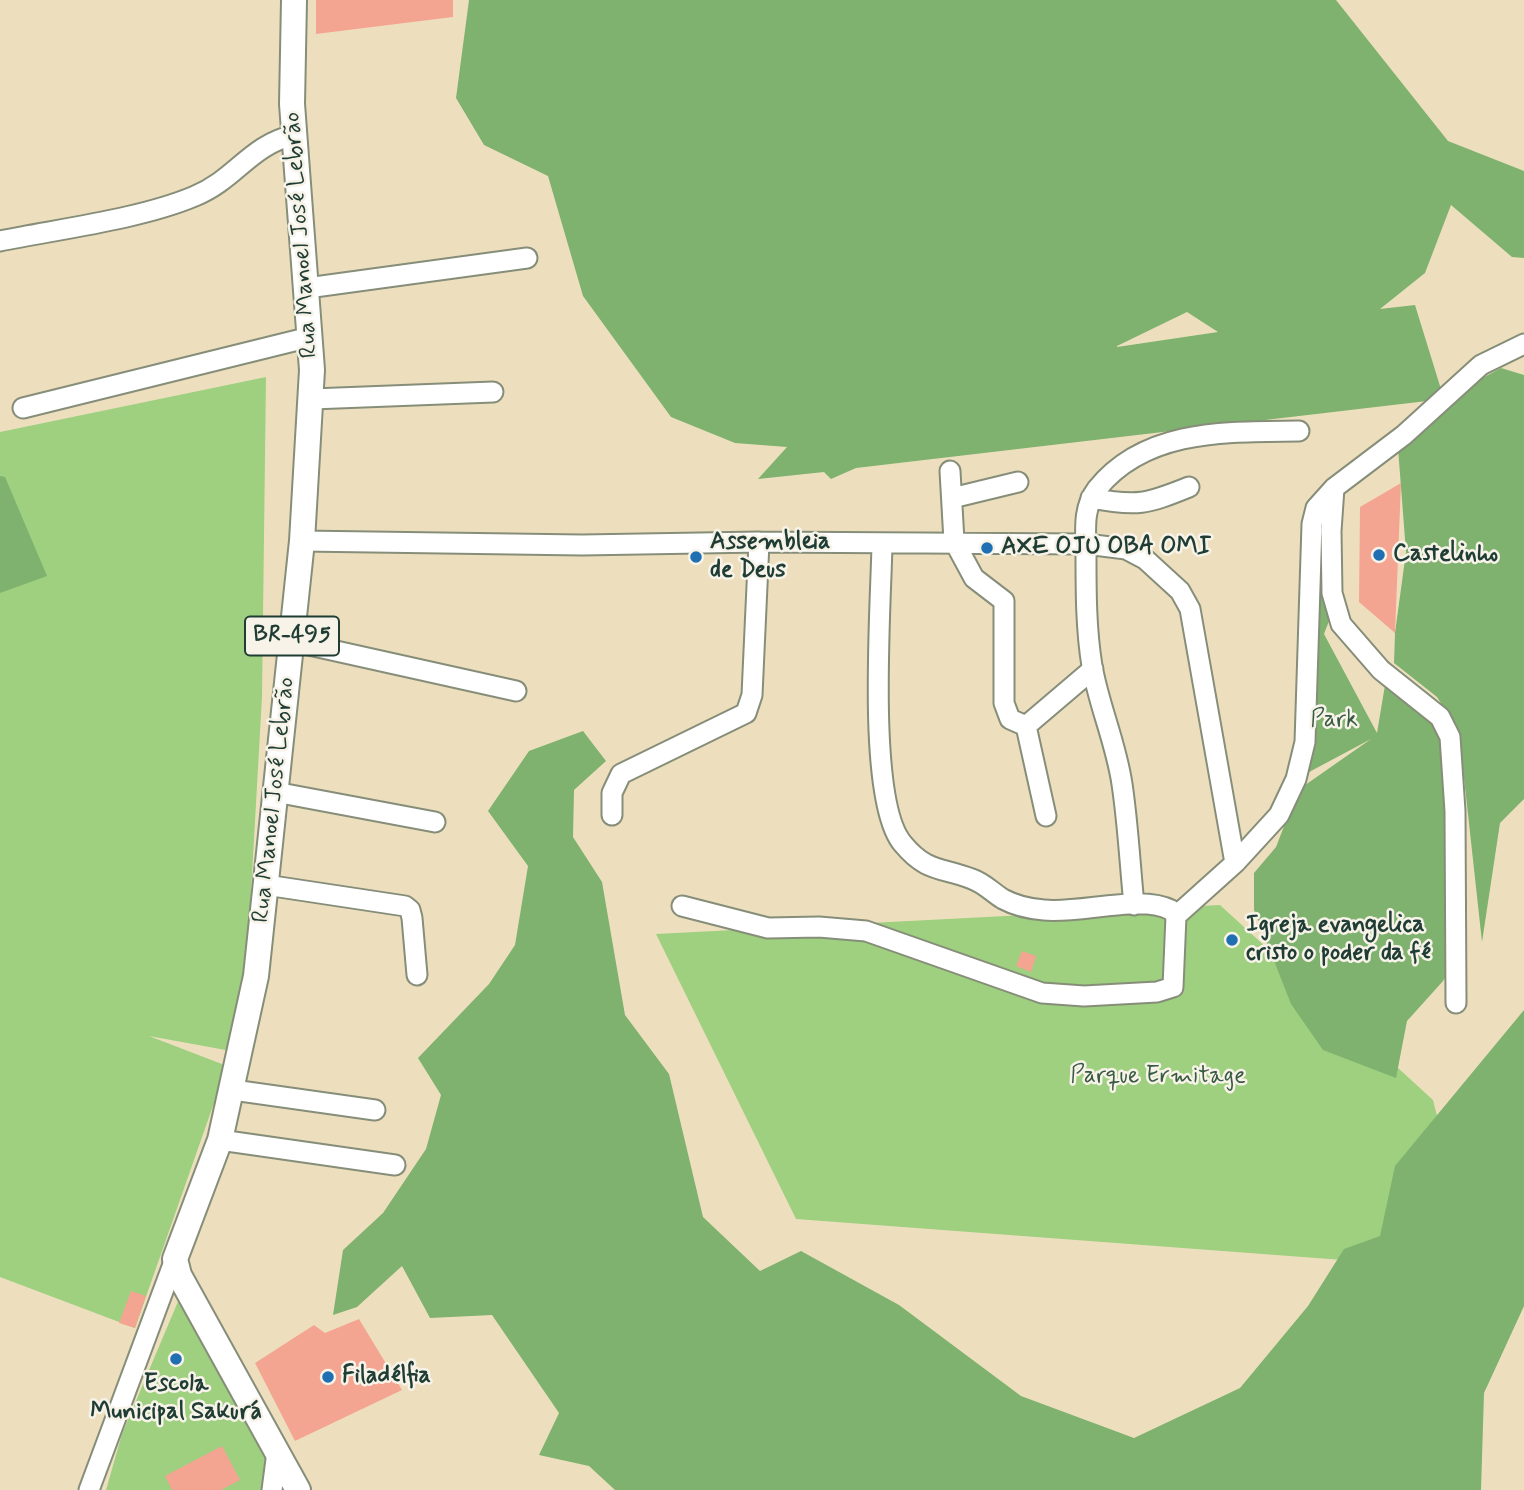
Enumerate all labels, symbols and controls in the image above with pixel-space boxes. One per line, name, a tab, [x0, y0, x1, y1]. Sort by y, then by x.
street label: Rua Manoel José Lebrão	[279, 111, 325, 359]
place label: Assembleia de Deus	[710, 529, 830, 585]
place label: AXE OJU OBA OMI	[1001, 534, 1211, 562]
marker: AXE OJU OBA OMI	[979, 540, 995, 556]
place label: Castelinho	[1393, 541, 1498, 569]
marker: Castelinho	[1371, 547, 1387, 563]
marker: Assembleia de Deus	[688, 549, 704, 565]
road number: BR-495	[245, 616, 339, 656]
street label: Rua Manoel José Lebrão	[248, 676, 302, 924]
park label: Park	[1310, 707, 1358, 735]
place label: Igreja evangelica cristo o poder da fé	[1246, 912, 1431, 968]
marker: Igreja evangelica cristo o poder da fé	[1224, 932, 1240, 948]
park label: Parque Ermitage	[1070, 1063, 1246, 1091]
marker: Escola Municipal Sakurá	[168, 1351, 184, 1367]
place label: Filadélfia	[342, 1363, 431, 1391]
marker: Filadélfia	[320, 1369, 336, 1385]
place label: Escola Municipal Sakurá	[90, 1371, 262, 1427]

